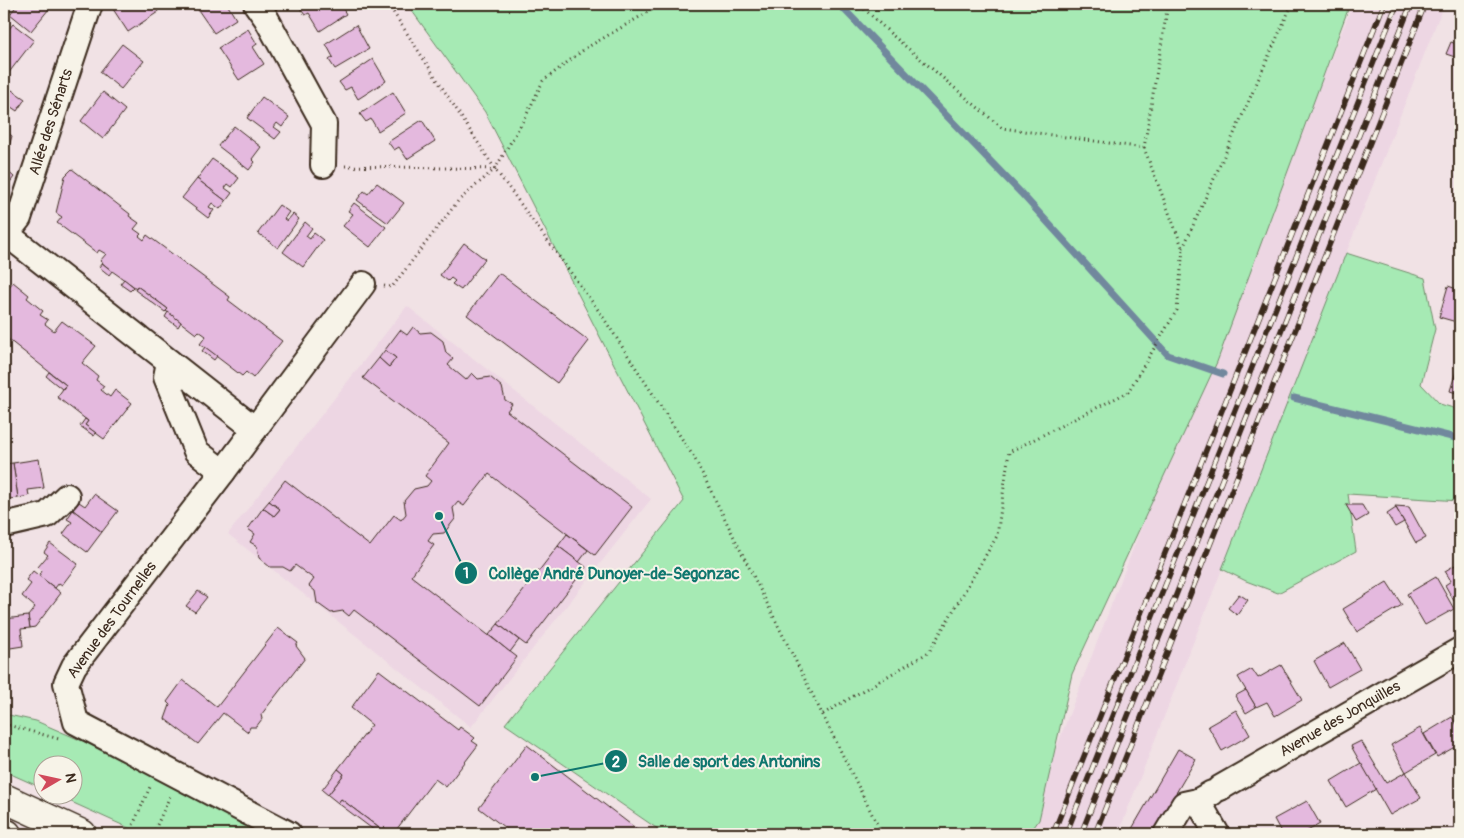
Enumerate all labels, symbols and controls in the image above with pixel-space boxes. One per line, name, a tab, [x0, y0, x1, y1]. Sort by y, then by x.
street label: Allée des Sénarts	[25, 66, 77, 178]
street label: Avenue des Tournelles	[63, 558, 161, 682]
callout: Collège André Dunoyer-de-Segonzac	[454, 558, 750, 589]
text: 1	[463, 564, 469, 583]
text: Collège André Dunoyer-de-Segonzac	[488, 564, 740, 584]
street label: Avenue des Jonquilles	[1276, 677, 1404, 761]
callout: Salle de sport des Antonins	[603, 746, 830, 777]
text: Salle de sport des Antonins	[638, 752, 821, 772]
text: 2	[612, 753, 620, 772]
north arrow	[32, 756, 82, 806]
text: N	[61, 772, 79, 784]

